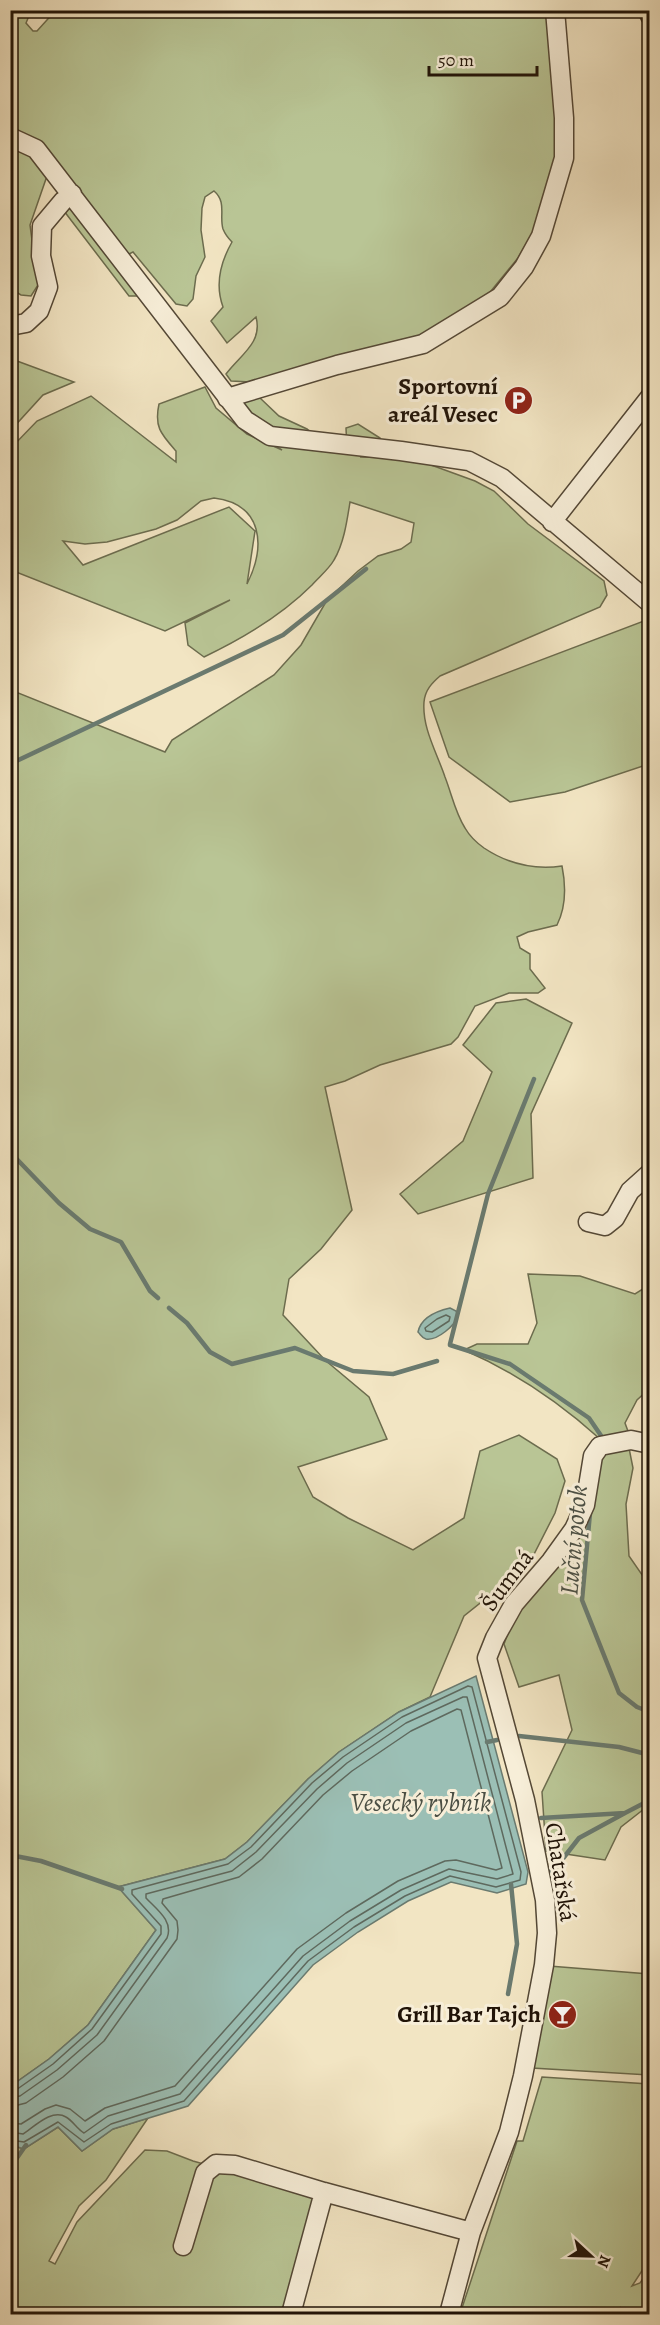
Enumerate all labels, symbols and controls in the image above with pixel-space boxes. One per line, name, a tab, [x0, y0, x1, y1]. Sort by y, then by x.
scale bar	[429, 39, 537, 77]
text: 50 m	[438, 48, 474, 72]
place label: Sportovní areál Vesec	[388, 370, 498, 430]
parking icon: Sportovní areál Vesec	[503, 384, 535, 416]
water label: Luční potok	[551, 1484, 596, 1597]
street label: Šumná	[473, 1542, 541, 1618]
water label: Vesecký rybník	[351, 1785, 491, 1820]
street label: Chatařská	[537, 1820, 585, 1924]
place label: Grill Bar Tajch	[397, 1998, 541, 2030]
bar icon: Grill Bar Tajch	[546, 1998, 578, 2030]
north arrow	[561, 2226, 621, 2286]
text: N	[591, 2252, 616, 2271]

